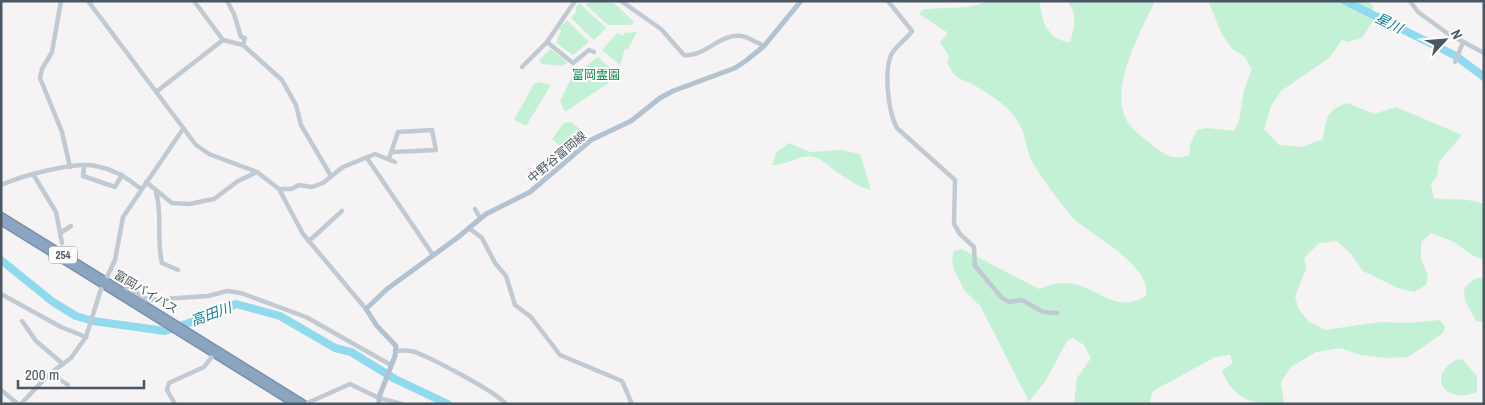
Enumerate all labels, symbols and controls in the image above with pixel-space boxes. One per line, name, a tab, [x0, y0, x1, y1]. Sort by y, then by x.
water label: 星川	[1372, 9, 1407, 38]
north arrow	[1420, 15, 1470, 65]
text: N	[1447, 27, 1467, 42]
park label: 富岡霊園	[572, 67, 620, 83]
street label: 中野谷富岡線	[524, 128, 590, 186]
road number: 254	[49, 246, 77, 264]
street label: 富岡バイパス	[111, 267, 181, 317]
water label: 高田川	[188, 298, 236, 330]
scale bar	[18, 358, 144, 390]
text: 200 m	[25, 364, 59, 385]

